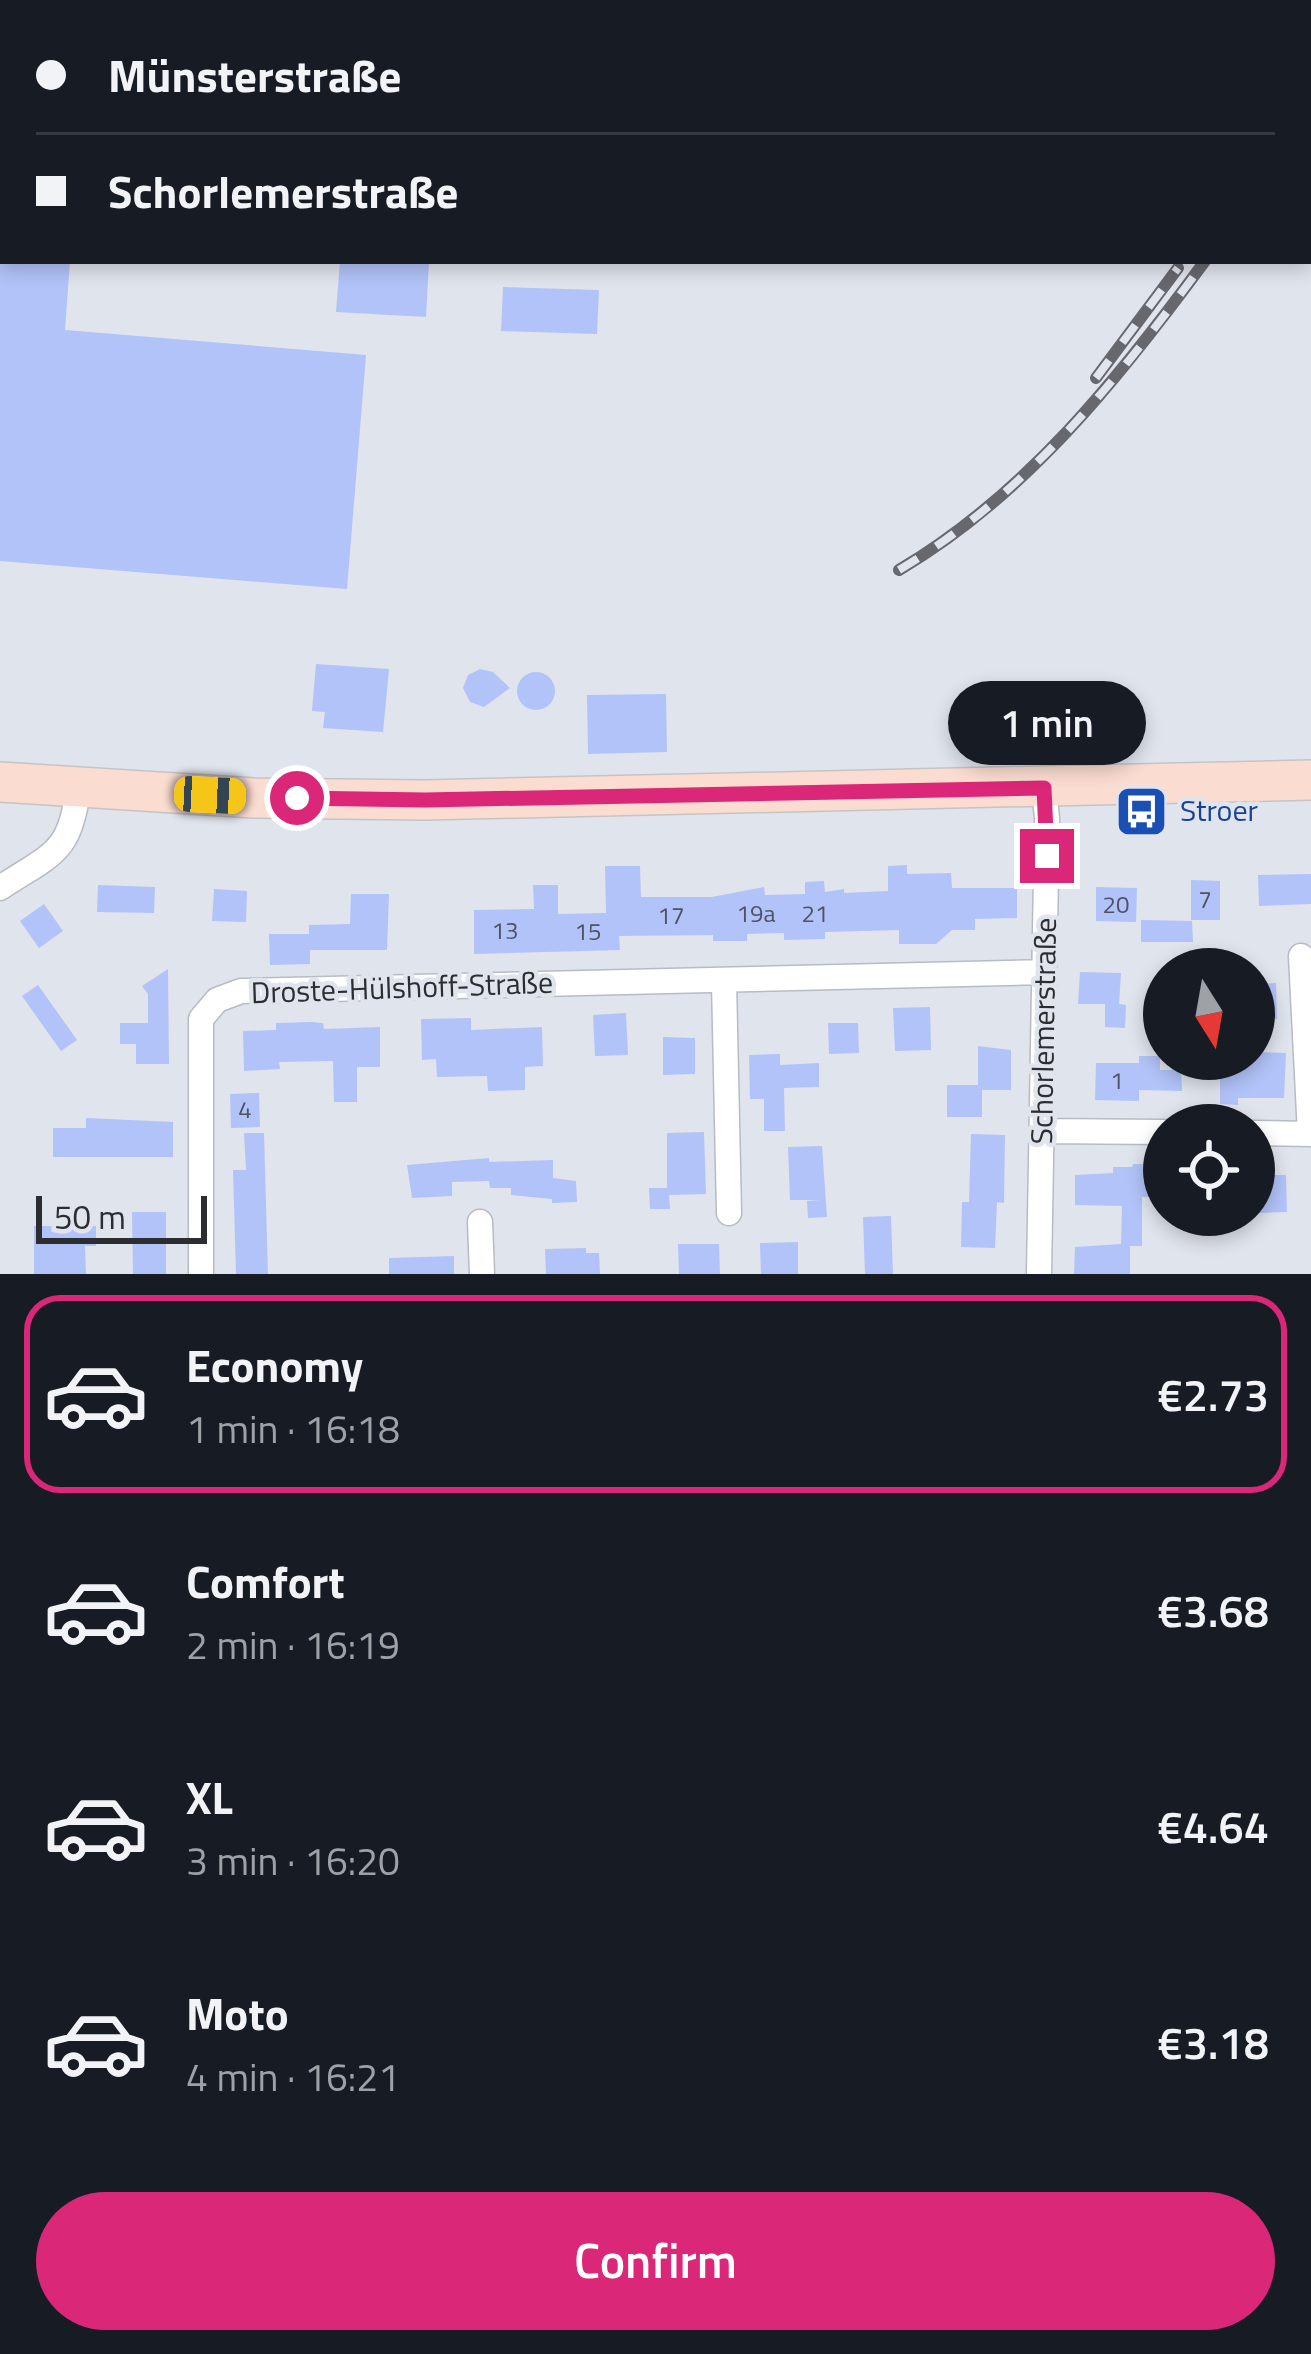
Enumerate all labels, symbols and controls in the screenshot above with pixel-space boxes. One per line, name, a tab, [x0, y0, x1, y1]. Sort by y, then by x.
text: Münsterstraße	[108, 41, 402, 109]
text: Schorlemerstraße	[108, 157, 458, 225]
callout: 1 min	[948, 682, 1146, 766]
text: 1 min	[1000, 693, 1094, 752]
route start	[270, 771, 324, 825]
car	[173, 775, 247, 815]
bus stop icon: Stroer	[1113, 783, 1169, 839]
place label: Stroer	[1180, 787, 1258, 833]
route end	[1020, 829, 1074, 883]
house number: 7	[1198, 881, 1212, 917]
house number: 20	[1103, 886, 1129, 922]
house number: 19a	[737, 895, 775, 931]
house number: 21	[802, 895, 828, 931]
house number: 17	[658, 897, 684, 933]
house number: 13	[492, 912, 518, 948]
house number: 15	[575, 913, 601, 949]
street label: Schorlemerstraße	[1018, 917, 1068, 1145]
north arrow	[1143, 948, 1275, 1080]
map controls	[1143, 948, 1275, 1236]
street label: Droste-Hülshoff-Straße	[250, 959, 554, 1015]
house number: 1	[1110, 1062, 1124, 1098]
house number: 4	[238, 1091, 252, 1127]
button: locate	[1143, 1104, 1275, 1236]
scale bar	[36, 1190, 207, 1243]
text: 50 m	[54, 1192, 126, 1242]
text: Economy	[186, 1331, 363, 1399]
icon: car	[42, 1340, 150, 1448]
text: €2.73	[1157, 1360, 1269, 1428]
text: 1 min · 16:18	[186, 1399, 400, 1458]
text: Comfort	[186, 1547, 345, 1615]
icon: car	[42, 1556, 150, 1664]
text: €3.68	[1157, 1576, 1269, 1644]
text: 2 min · 16:19	[186, 1615, 400, 1674]
text: XL	[186, 1763, 233, 1831]
icon: car	[42, 1772, 150, 1880]
text: €4.64	[1157, 1792, 1269, 1860]
text: 3 min · 16:20	[186, 1831, 400, 1890]
text: Moto	[186, 1979, 289, 2047]
icon: car	[42, 1988, 150, 2096]
text: €3.18	[1157, 2008, 1269, 2076]
text: 4 min · 16:21	[186, 2047, 400, 2106]
button: Confirm	[36, 2192, 1275, 2330]

